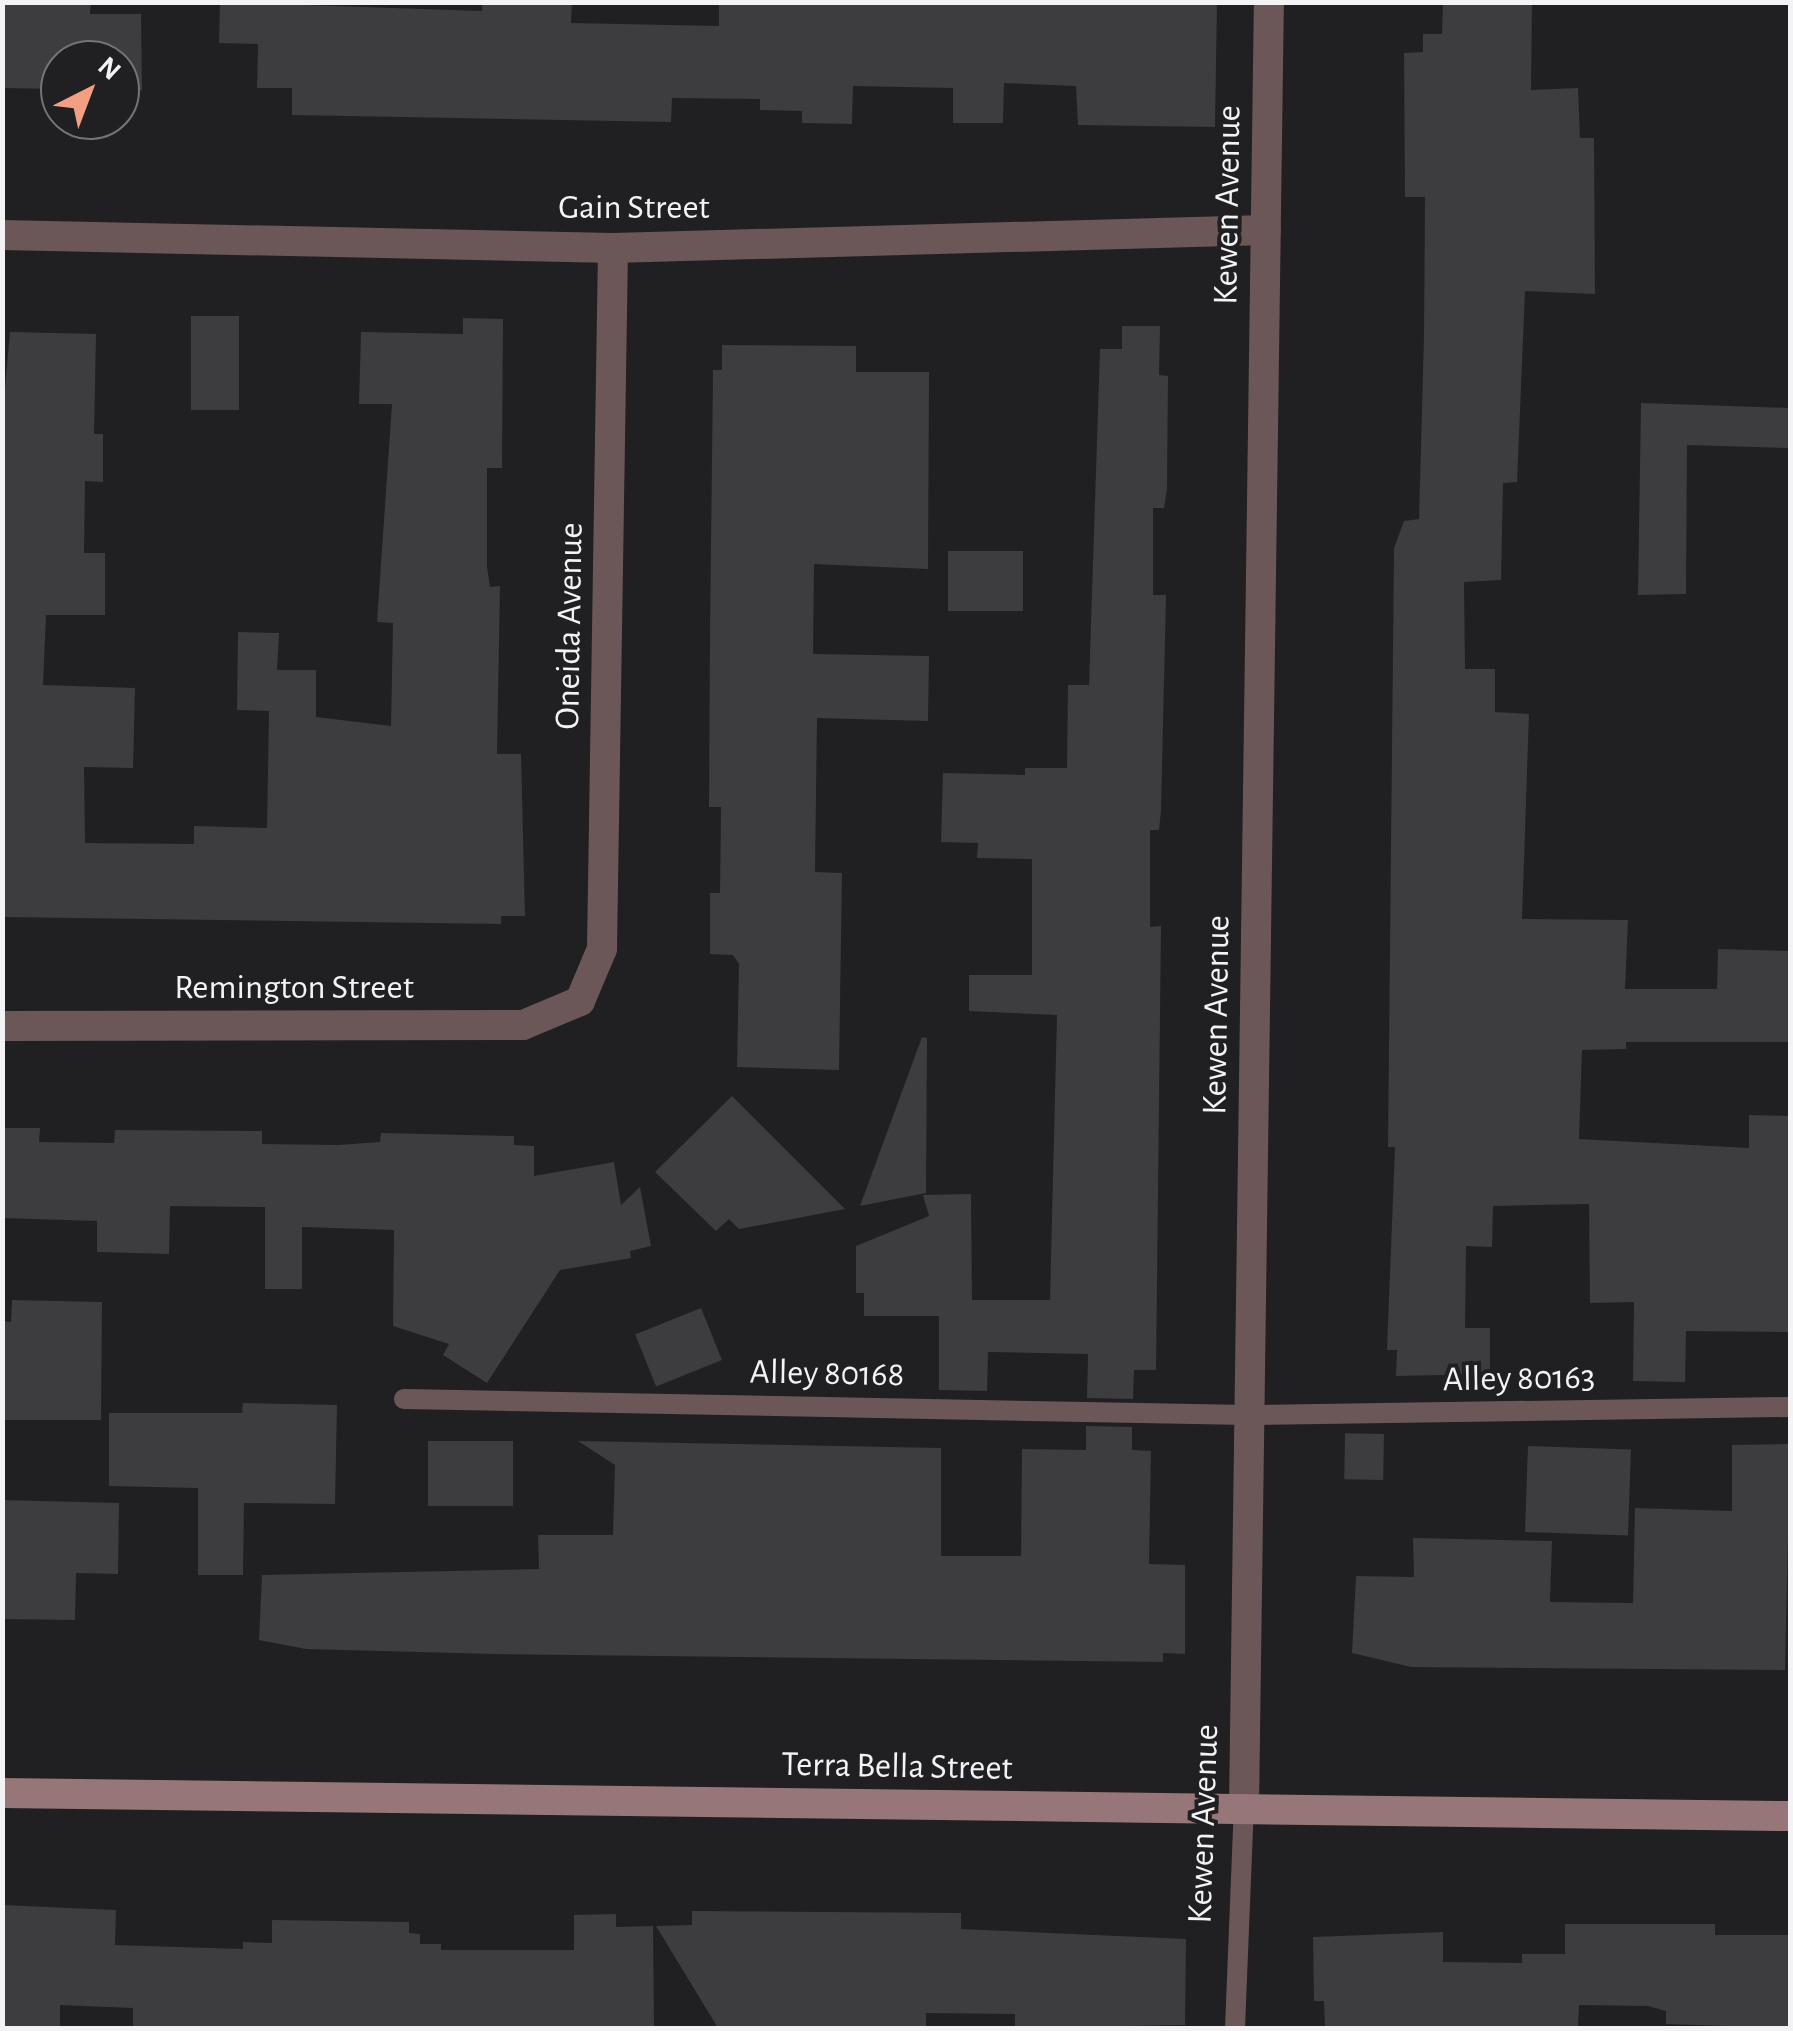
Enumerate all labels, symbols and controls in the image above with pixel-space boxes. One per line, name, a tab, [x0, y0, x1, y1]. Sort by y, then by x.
north arrow	[40, 40, 140, 140]
text: N	[92, 52, 125, 86]
street label: Kewen Avenue	[1205, 105, 1251, 305]
street label: Gain Street	[558, 187, 710, 229]
street label: Oneida Avenue	[547, 522, 593, 730]
street label: Kewen Avenue	[1194, 915, 1240, 1115]
street label: Remington Street	[174, 967, 414, 1009]
street label: Alley 80168	[749, 1352, 905, 1396]
street label: Alley 80163	[1442, 1357, 1596, 1401]
street label: Kewen Avenue	[1180, 1724, 1228, 1924]
street label: Terra Bella Street	[781, 1744, 1013, 1790]

